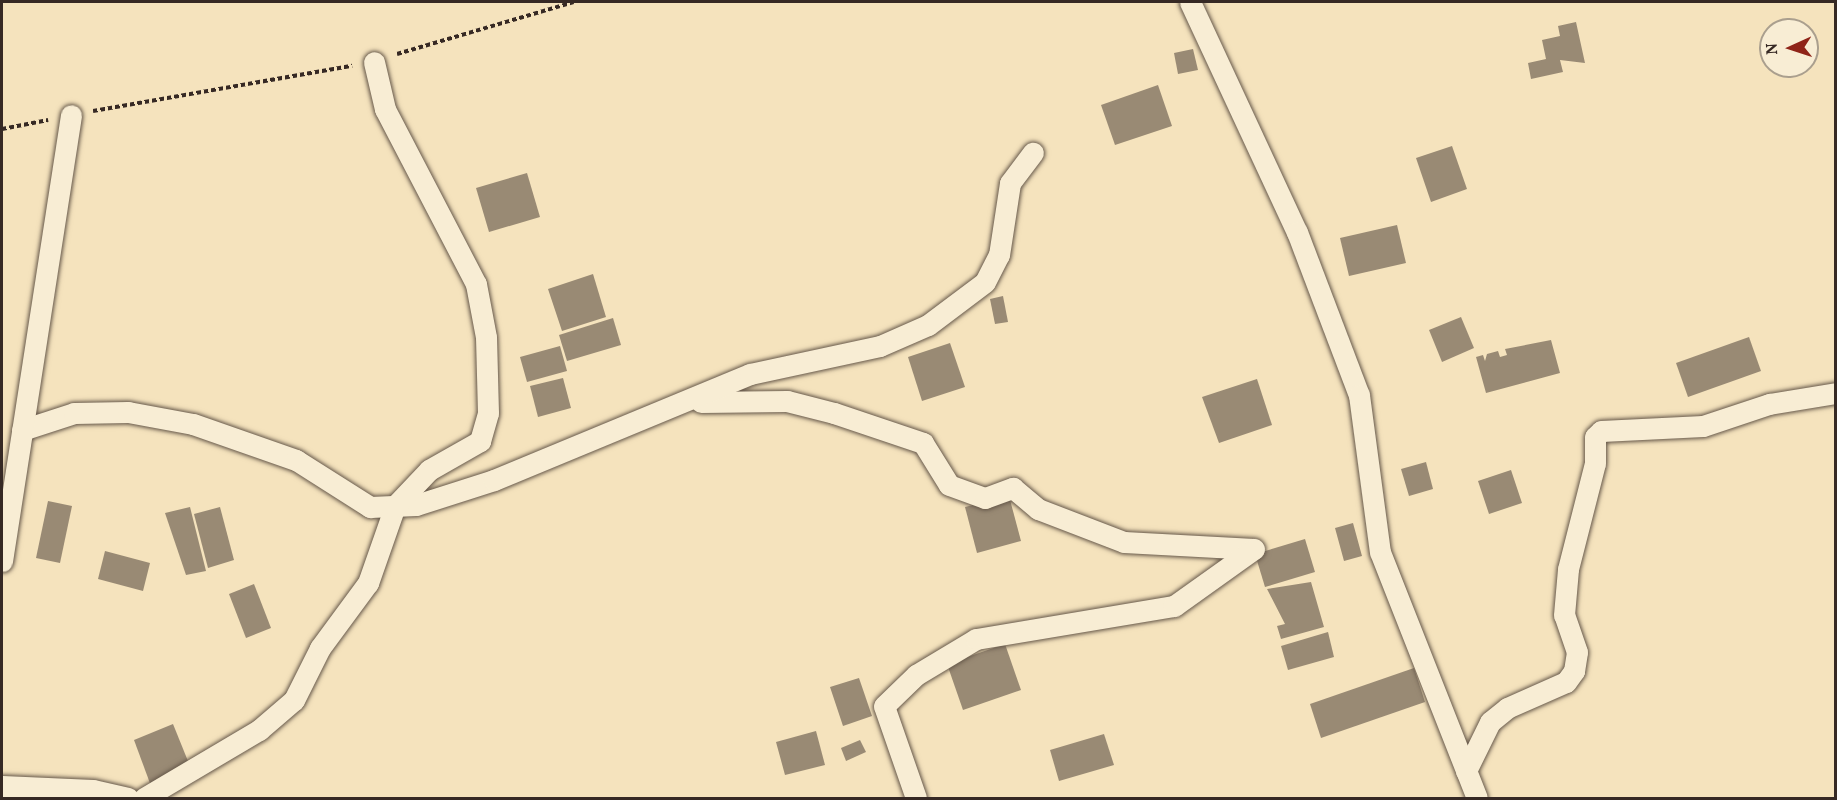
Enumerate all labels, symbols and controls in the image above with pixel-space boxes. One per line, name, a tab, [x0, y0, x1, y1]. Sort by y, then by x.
north arrow	[1759, 18, 1819, 78]
text: N	[1762, 42, 1784, 55]

